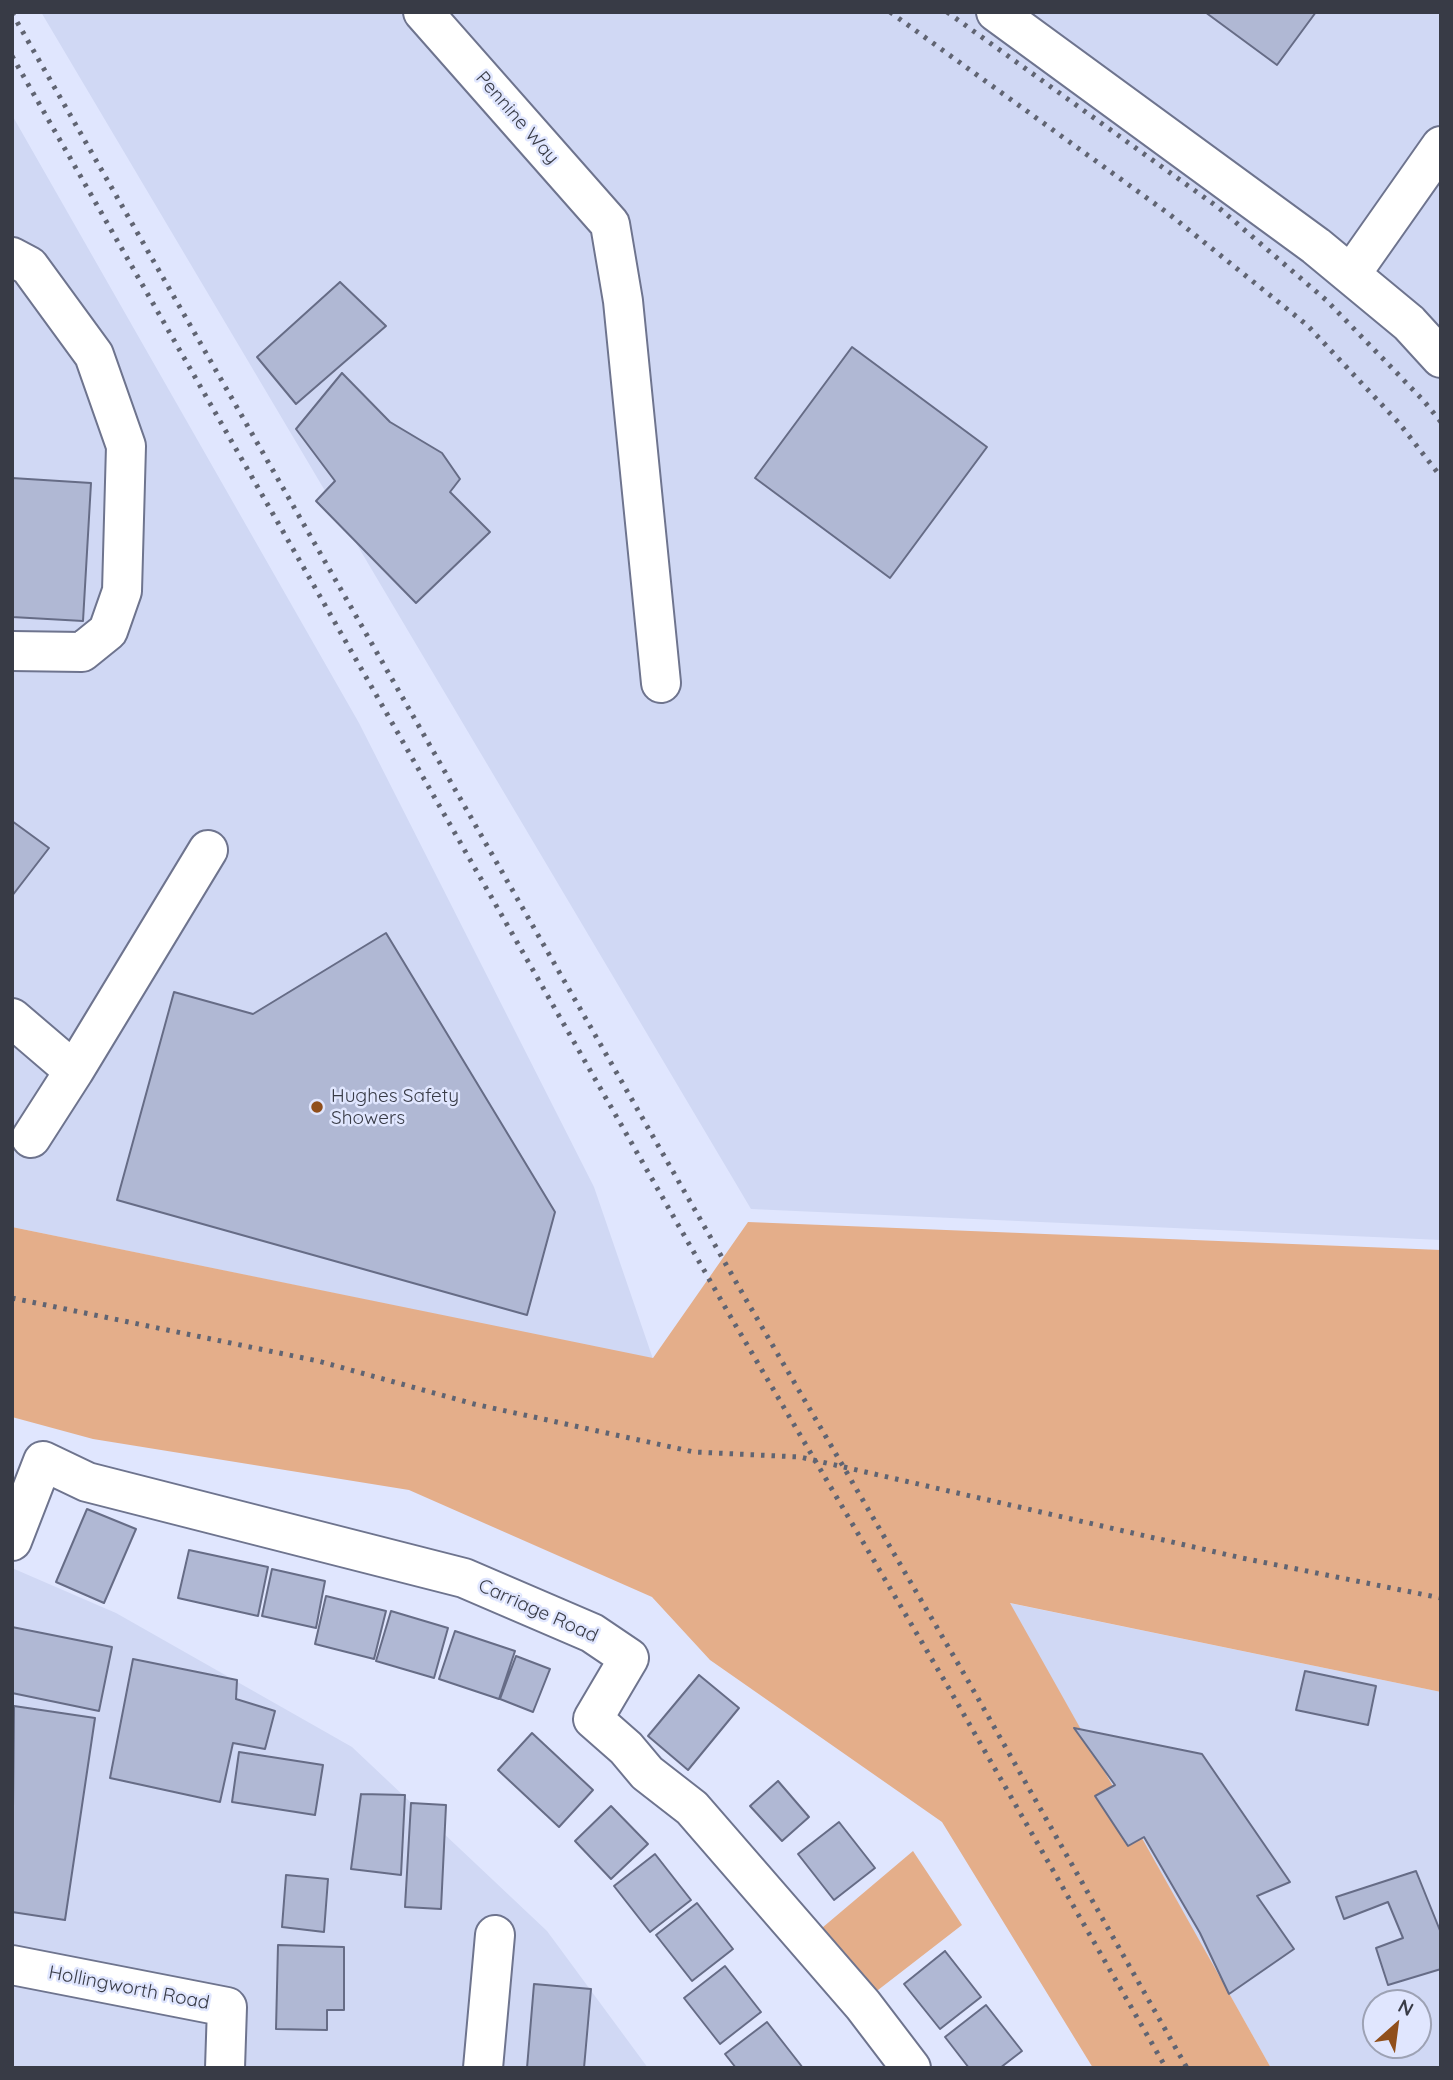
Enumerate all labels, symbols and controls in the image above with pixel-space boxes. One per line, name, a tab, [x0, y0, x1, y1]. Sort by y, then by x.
street label: Pennine Way	[471, 67, 563, 169]
place label: Hughes Safety Showers	[331, 1085, 459, 1129]
marker: Hughes Safety Showers	[309, 1099, 325, 1115]
street label: Carriage Road	[475, 1574, 601, 1648]
street label: Hollingworth Road	[47, 1961, 211, 2015]
north arrow	[1362, 1989, 1432, 2059]
text: N	[1394, 1993, 1418, 2021]

